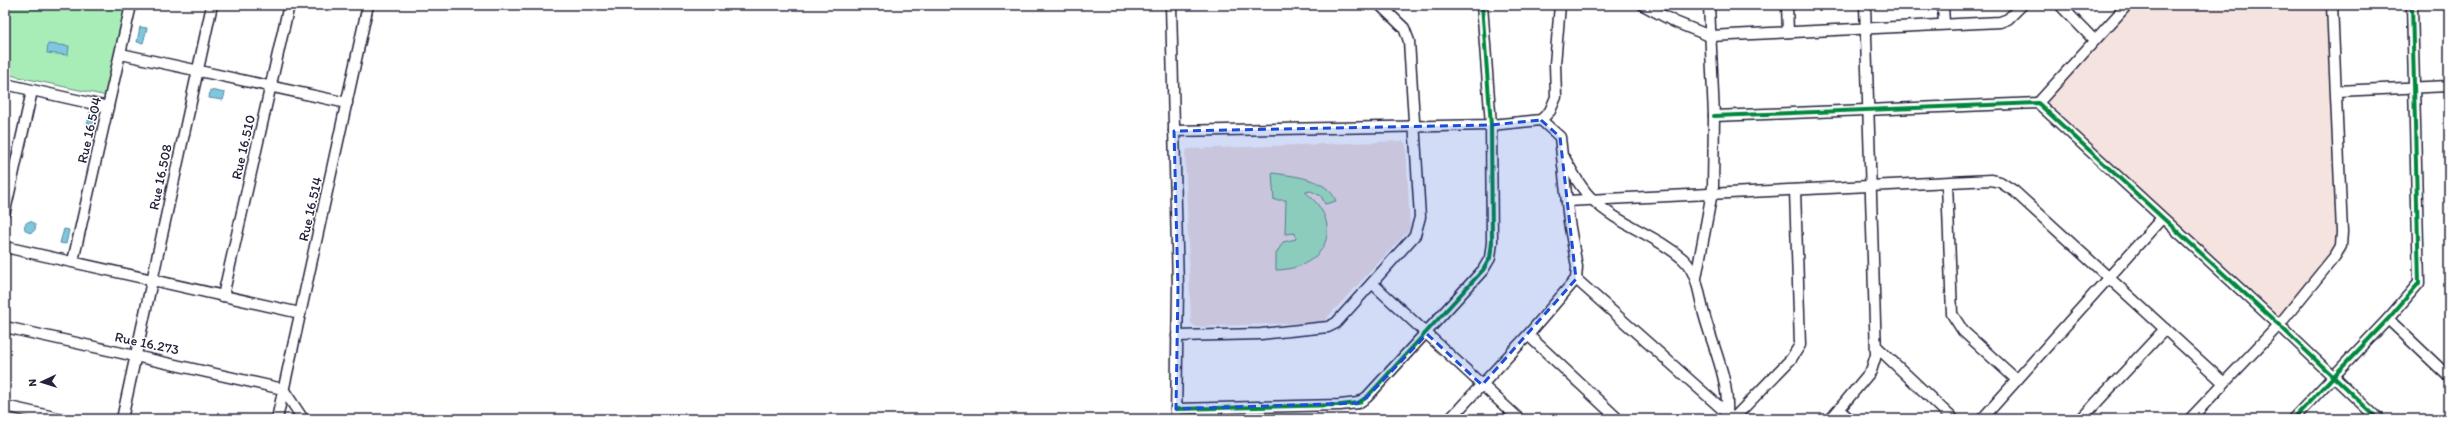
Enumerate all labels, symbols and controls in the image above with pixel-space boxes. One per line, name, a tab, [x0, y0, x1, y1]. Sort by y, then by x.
street label: Rue 16.504	[74, 95, 106, 165]
street label: Rue 16.510	[228, 113, 259, 181]
street label: Rue 16.508	[145, 142, 176, 212]
street label: Rue 16.514	[295, 175, 326, 243]
street label: Rue 16.273	[113, 328, 181, 359]
north arrow	[22, 362, 62, 402]
text: N	[26, 378, 39, 387]

